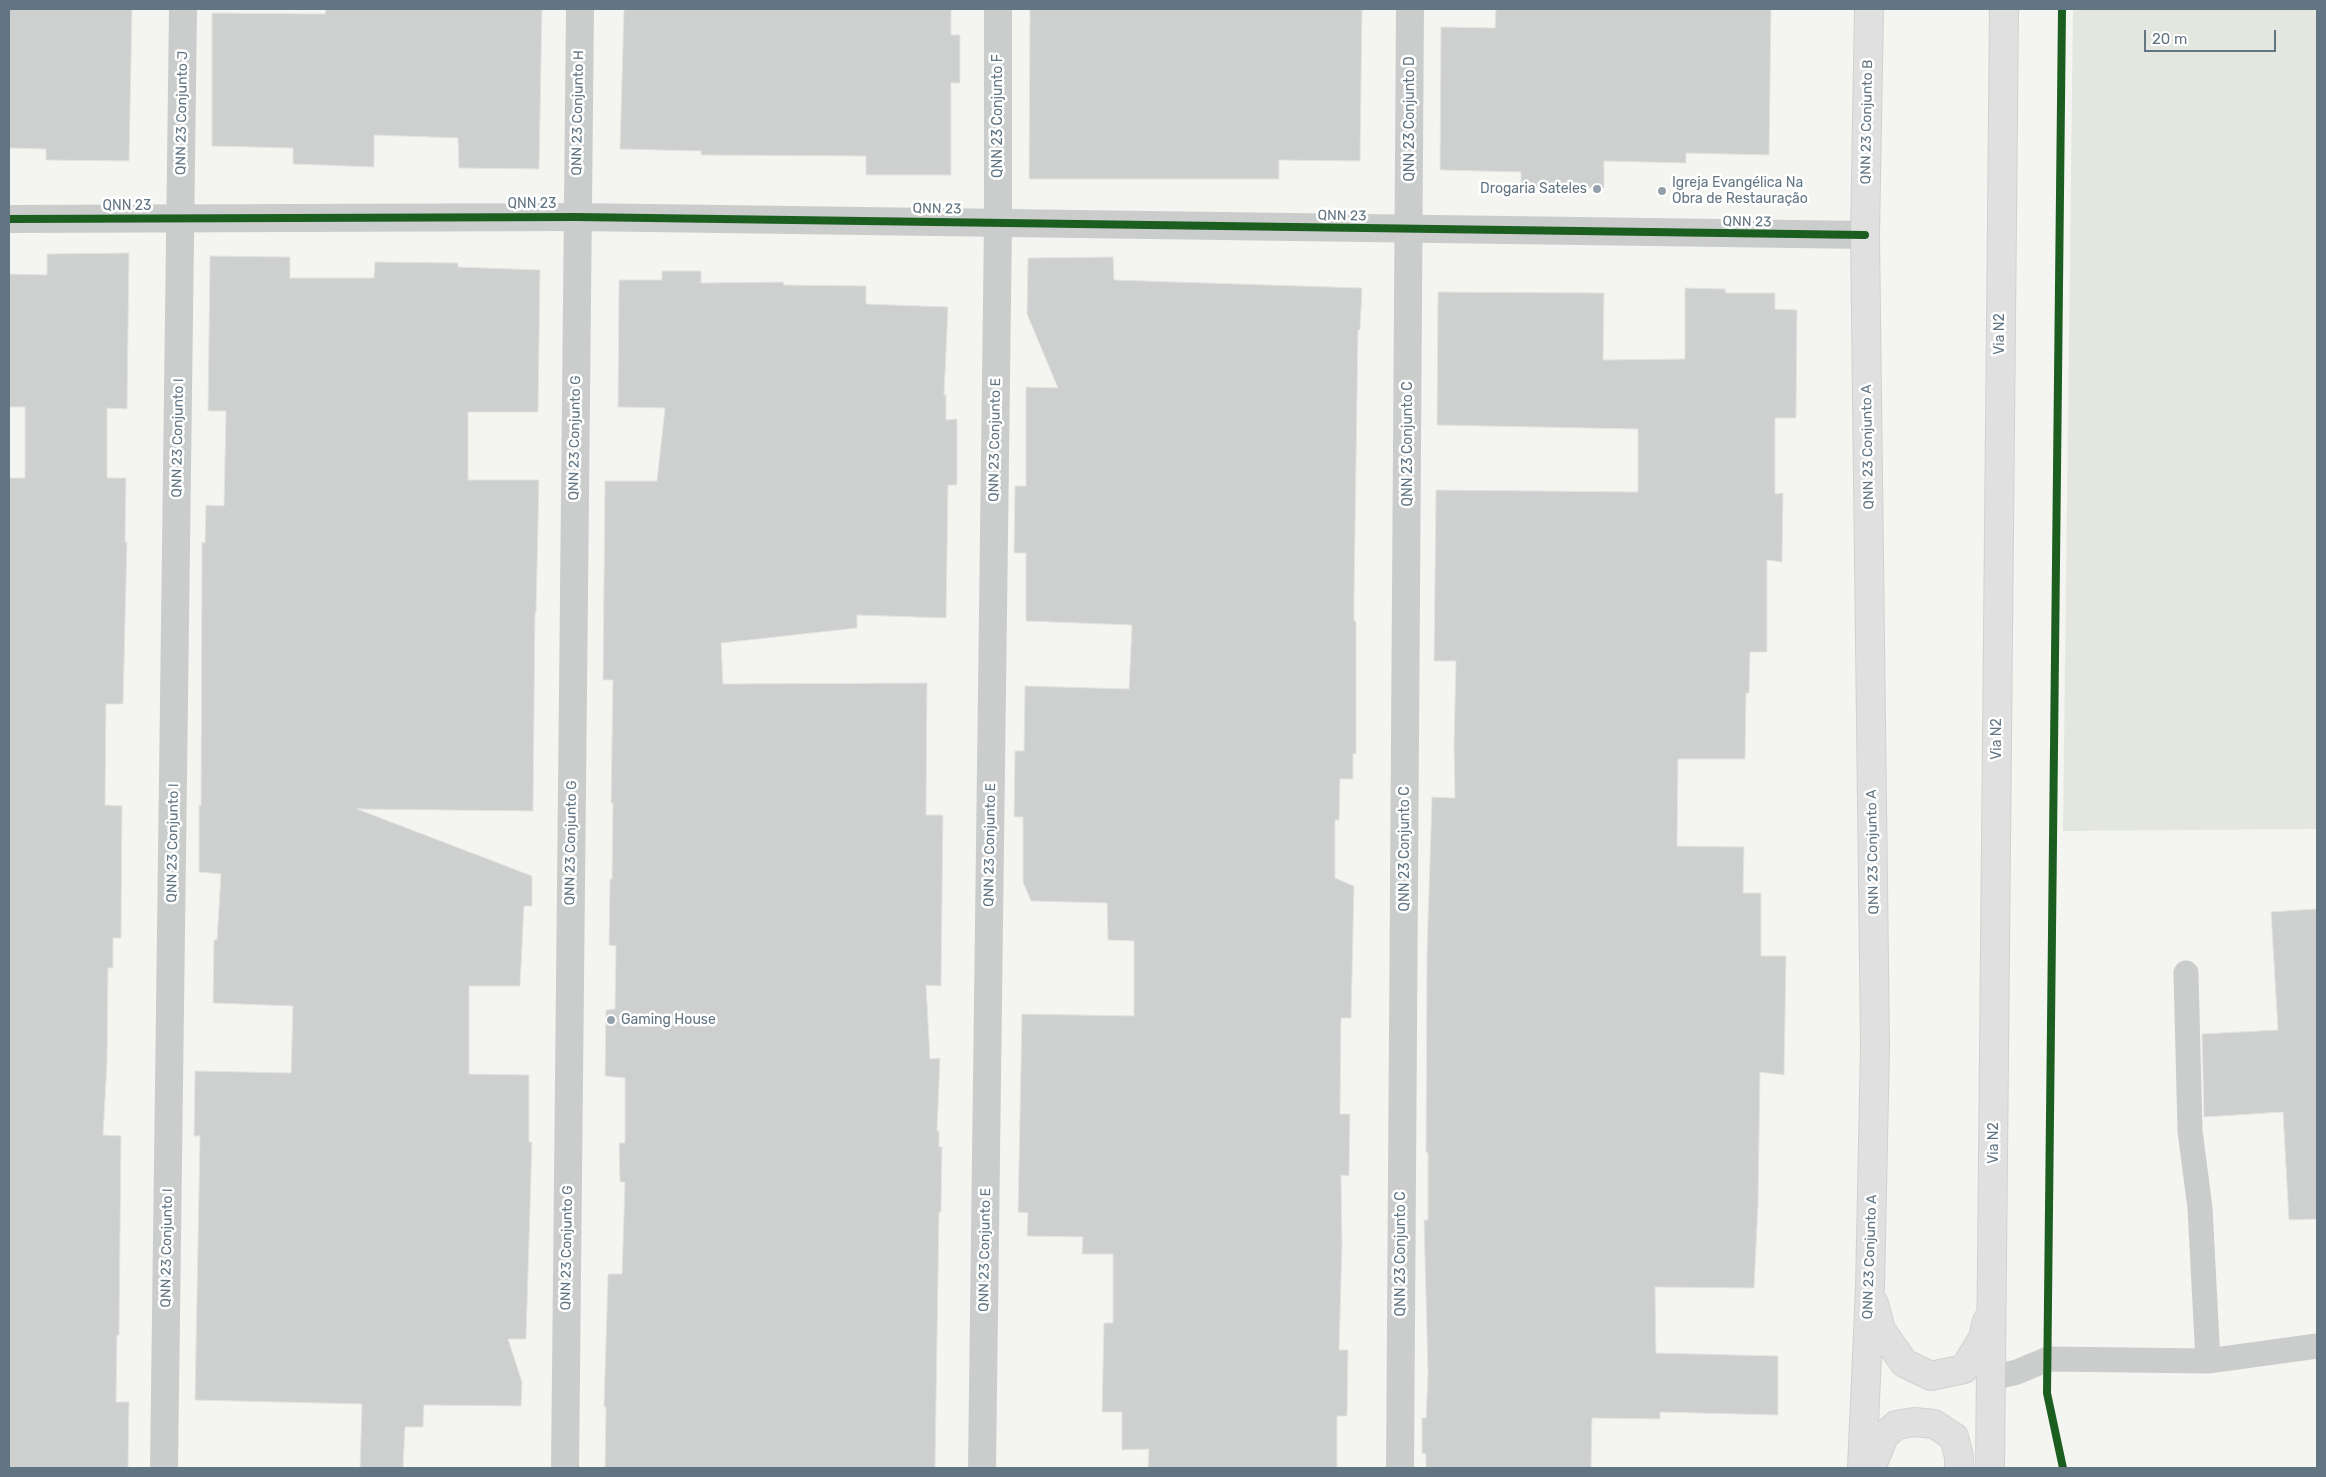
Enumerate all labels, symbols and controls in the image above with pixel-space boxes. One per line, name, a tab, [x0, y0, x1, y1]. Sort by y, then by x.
scale bar	[2146, 20, 2278, 52]
text: 20 m	[2152, 30, 2187, 48]
street label: QNN 23 Conjunto H	[569, 50, 587, 176]
street label: QNN 23 Conjunto J	[173, 51, 191, 175]
street label: QNN 23 Conjunto F	[990, 54, 1006, 178]
street label: QNN 23 Conjunto D	[1402, 56, 1418, 182]
street label: QNN 23 Conjunto B	[1858, 59, 1876, 185]
place label: Igreja Evangélica Na Obra de Restauração	[1672, 175, 1808, 208]
place label: Drogaria Sateles	[1480, 181, 1587, 197]
marker: Drogaria Sateles	[1591, 183, 1603, 195]
marker: Igreja Evangélica Na Obra de Restauração	[1656, 185, 1668, 197]
street label: QNN 23	[508, 196, 556, 212]
street label: QNN 23	[103, 198, 151, 214]
street label: QNN 23	[912, 200, 962, 218]
street label: QNN 23	[1317, 207, 1367, 225]
street label: QNN 23	[1722, 213, 1772, 231]
street label: Via N2	[1992, 313, 2008, 355]
street label: QNN 23 Conjunto G	[566, 375, 584, 501]
street label: QNN 23 Conjunto I	[169, 378, 187, 498]
street label: QNN 23 Conjunto E	[986, 378, 1004, 502]
street label: QNN 23 Conjunto C	[1400, 382, 1416, 506]
street label: QNN 23 Conjunto A	[1859, 384, 1877, 510]
street label: Via N2	[1989, 718, 2005, 760]
street label: QNN 23 Conjunto G	[562, 780, 580, 906]
street label: QNN 23 Conjunto I	[164, 783, 182, 903]
street label: QNN 23 Conjunto E	[981, 783, 999, 907]
street label: QNN 23 Conjunto C	[1397, 787, 1413, 911]
street label: QNN 23 Conjunto A	[1864, 789, 1882, 915]
place label: Gaming House	[621, 1012, 716, 1028]
marker: Gaming House	[605, 1014, 617, 1026]
street label: Via N2	[1986, 1122, 2002, 1164]
street label: QNN 23 Conjunto G	[558, 1185, 576, 1311]
street label: QNN 23 Conjunto I	[158, 1188, 176, 1308]
street label: QNN 23 Conjunto E	[976, 1188, 994, 1312]
street label: QNN 23 Conjunto C	[1393, 1192, 1409, 1316]
street label: QNN 23 Conjunto A	[1859, 1194, 1881, 1320]

